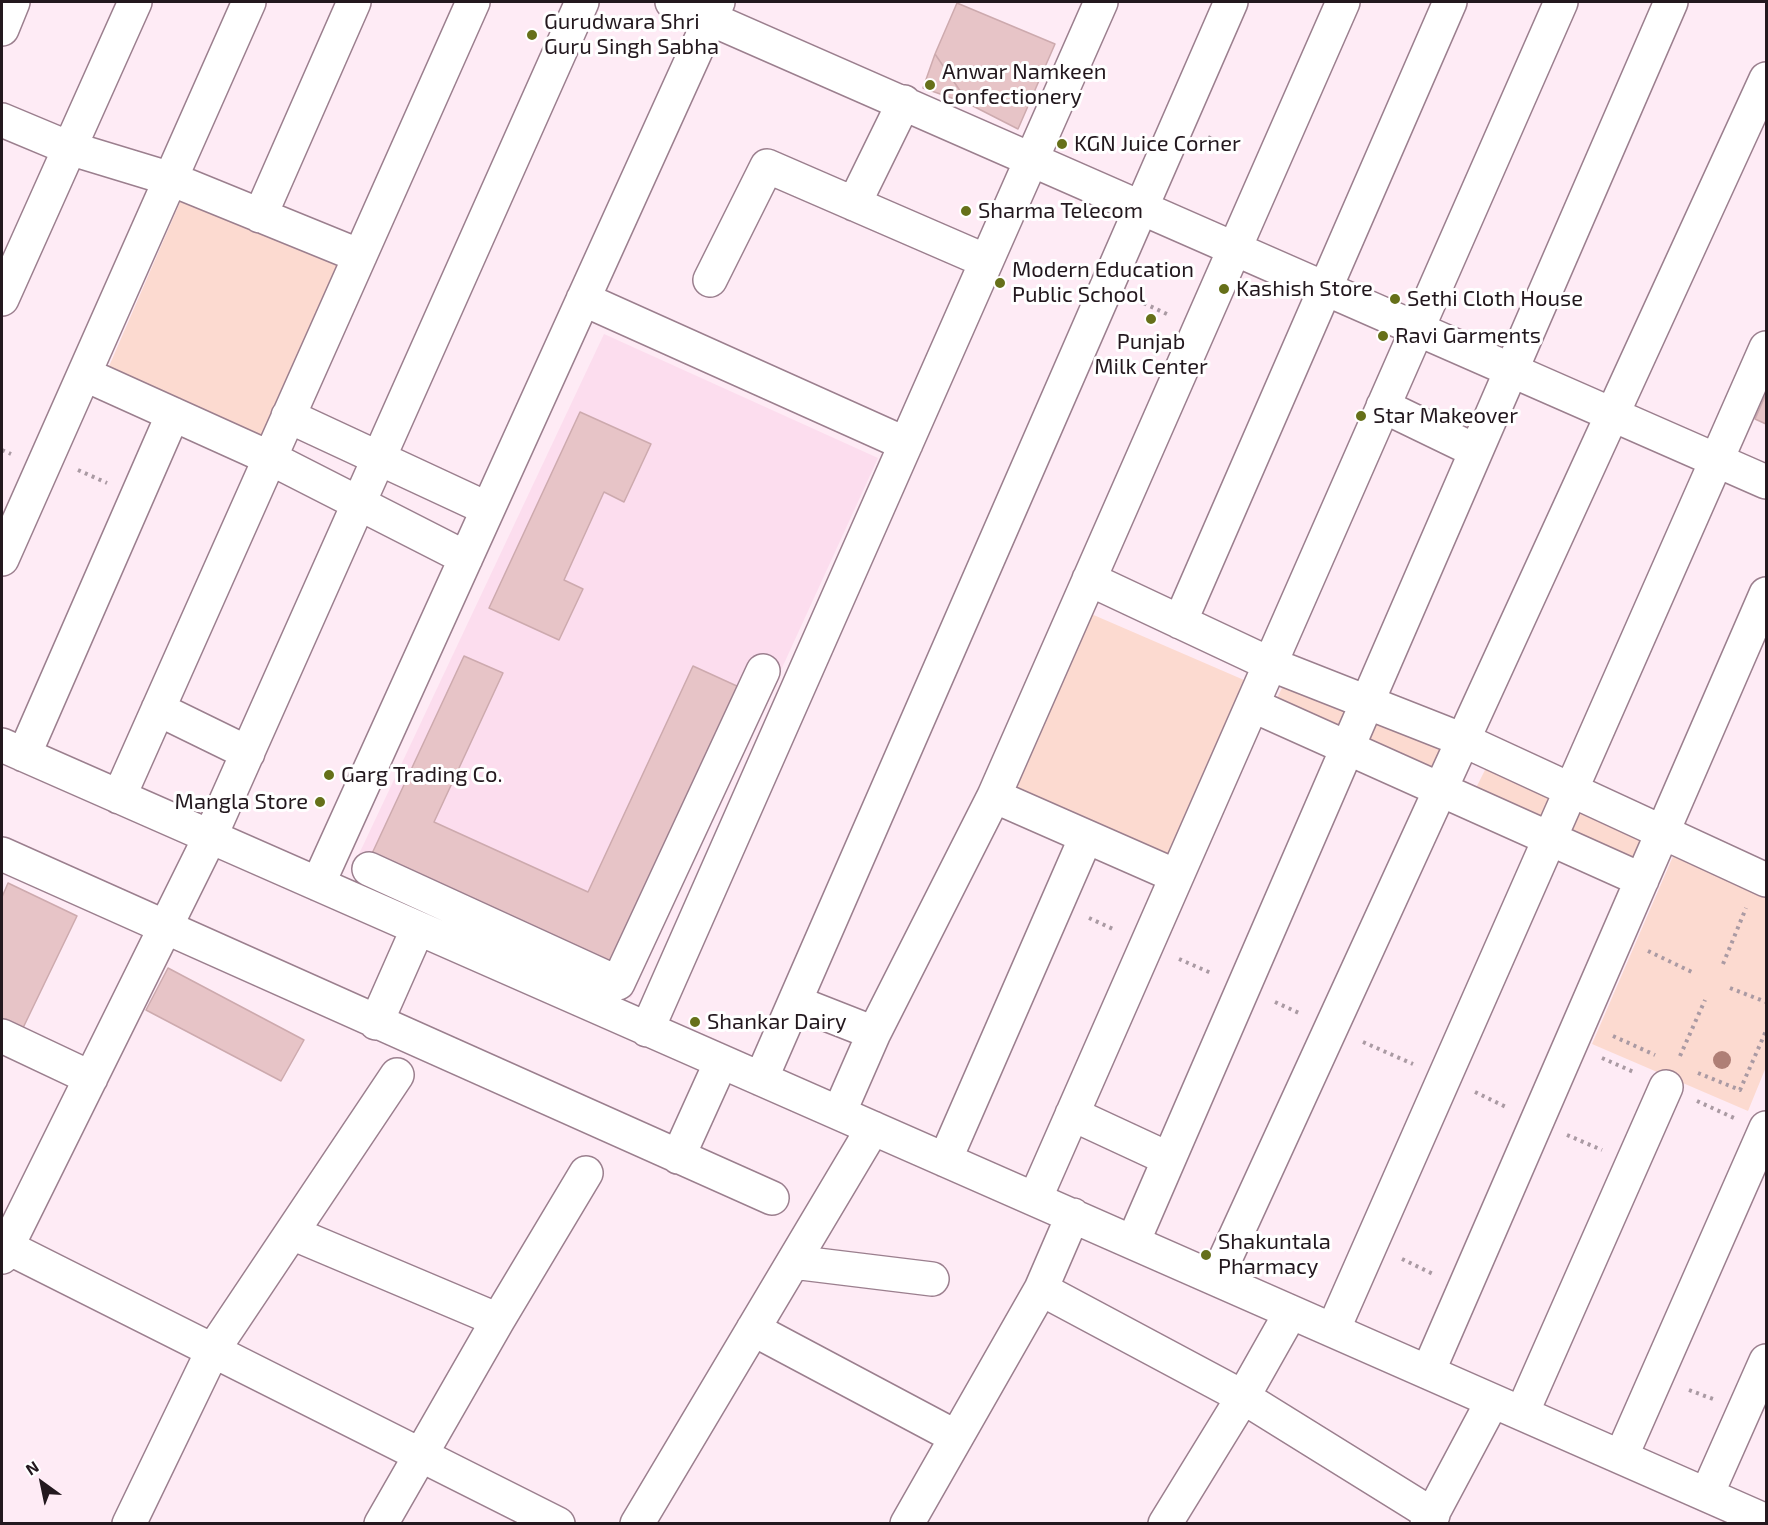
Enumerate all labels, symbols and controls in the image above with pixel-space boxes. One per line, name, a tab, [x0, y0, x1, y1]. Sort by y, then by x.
place label: Gurudwara Shri Guru Singh Sabha	[544, 9, 719, 60]
marker: Gurudwara Shri Guru Singh Sabha	[525, 28, 539, 42]
place label: Anwar Namkeen Confectionery	[942, 59, 1106, 110]
marker: Anwar Namkeen Confectionery	[923, 78, 937, 92]
place label: KGN Juice Corner	[1074, 131, 1241, 157]
marker: KGN Juice Corner	[1055, 137, 1069, 151]
place label: Sharma Telecom	[978, 198, 1143, 224]
marker: Sharma Telecom	[959, 204, 973, 218]
place label: Modern Education Public School	[1012, 257, 1194, 308]
marker: Modern Education Public School	[993, 276, 1007, 290]
place label: Kashish Store	[1236, 276, 1373, 302]
marker: Kashish Store	[1217, 282, 1231, 296]
place label: Sethi Cloth House	[1407, 286, 1583, 312]
marker: Sethi Cloth House	[1388, 292, 1402, 306]
marker: Punjab Milk Center	[1144, 312, 1158, 326]
place label: Ravi Garments	[1395, 323, 1541, 349]
place label: Punjab Milk Center	[1094, 329, 1208, 380]
marker: Ravi Garments	[1376, 329, 1390, 343]
place label: Star Makeover	[1373, 403, 1518, 429]
marker: Star Makeover	[1354, 409, 1368, 423]
place label: Garg Trading Co.	[341, 762, 503, 788]
marker: Garg Trading Co.	[322, 768, 336, 782]
place label: Mangla Store	[175, 789, 308, 815]
marker: Mangla Store	[313, 795, 327, 809]
place label: Shankar Dairy	[707, 1009, 847, 1035]
marker: Shankar Dairy	[688, 1015, 702, 1029]
place label: Shakuntala Pharmacy	[1218, 1229, 1331, 1280]
marker: Shakuntala Pharmacy	[1199, 1248, 1213, 1262]
north arrow	[12, 1453, 72, 1513]
text: N	[22, 1456, 42, 1479]

